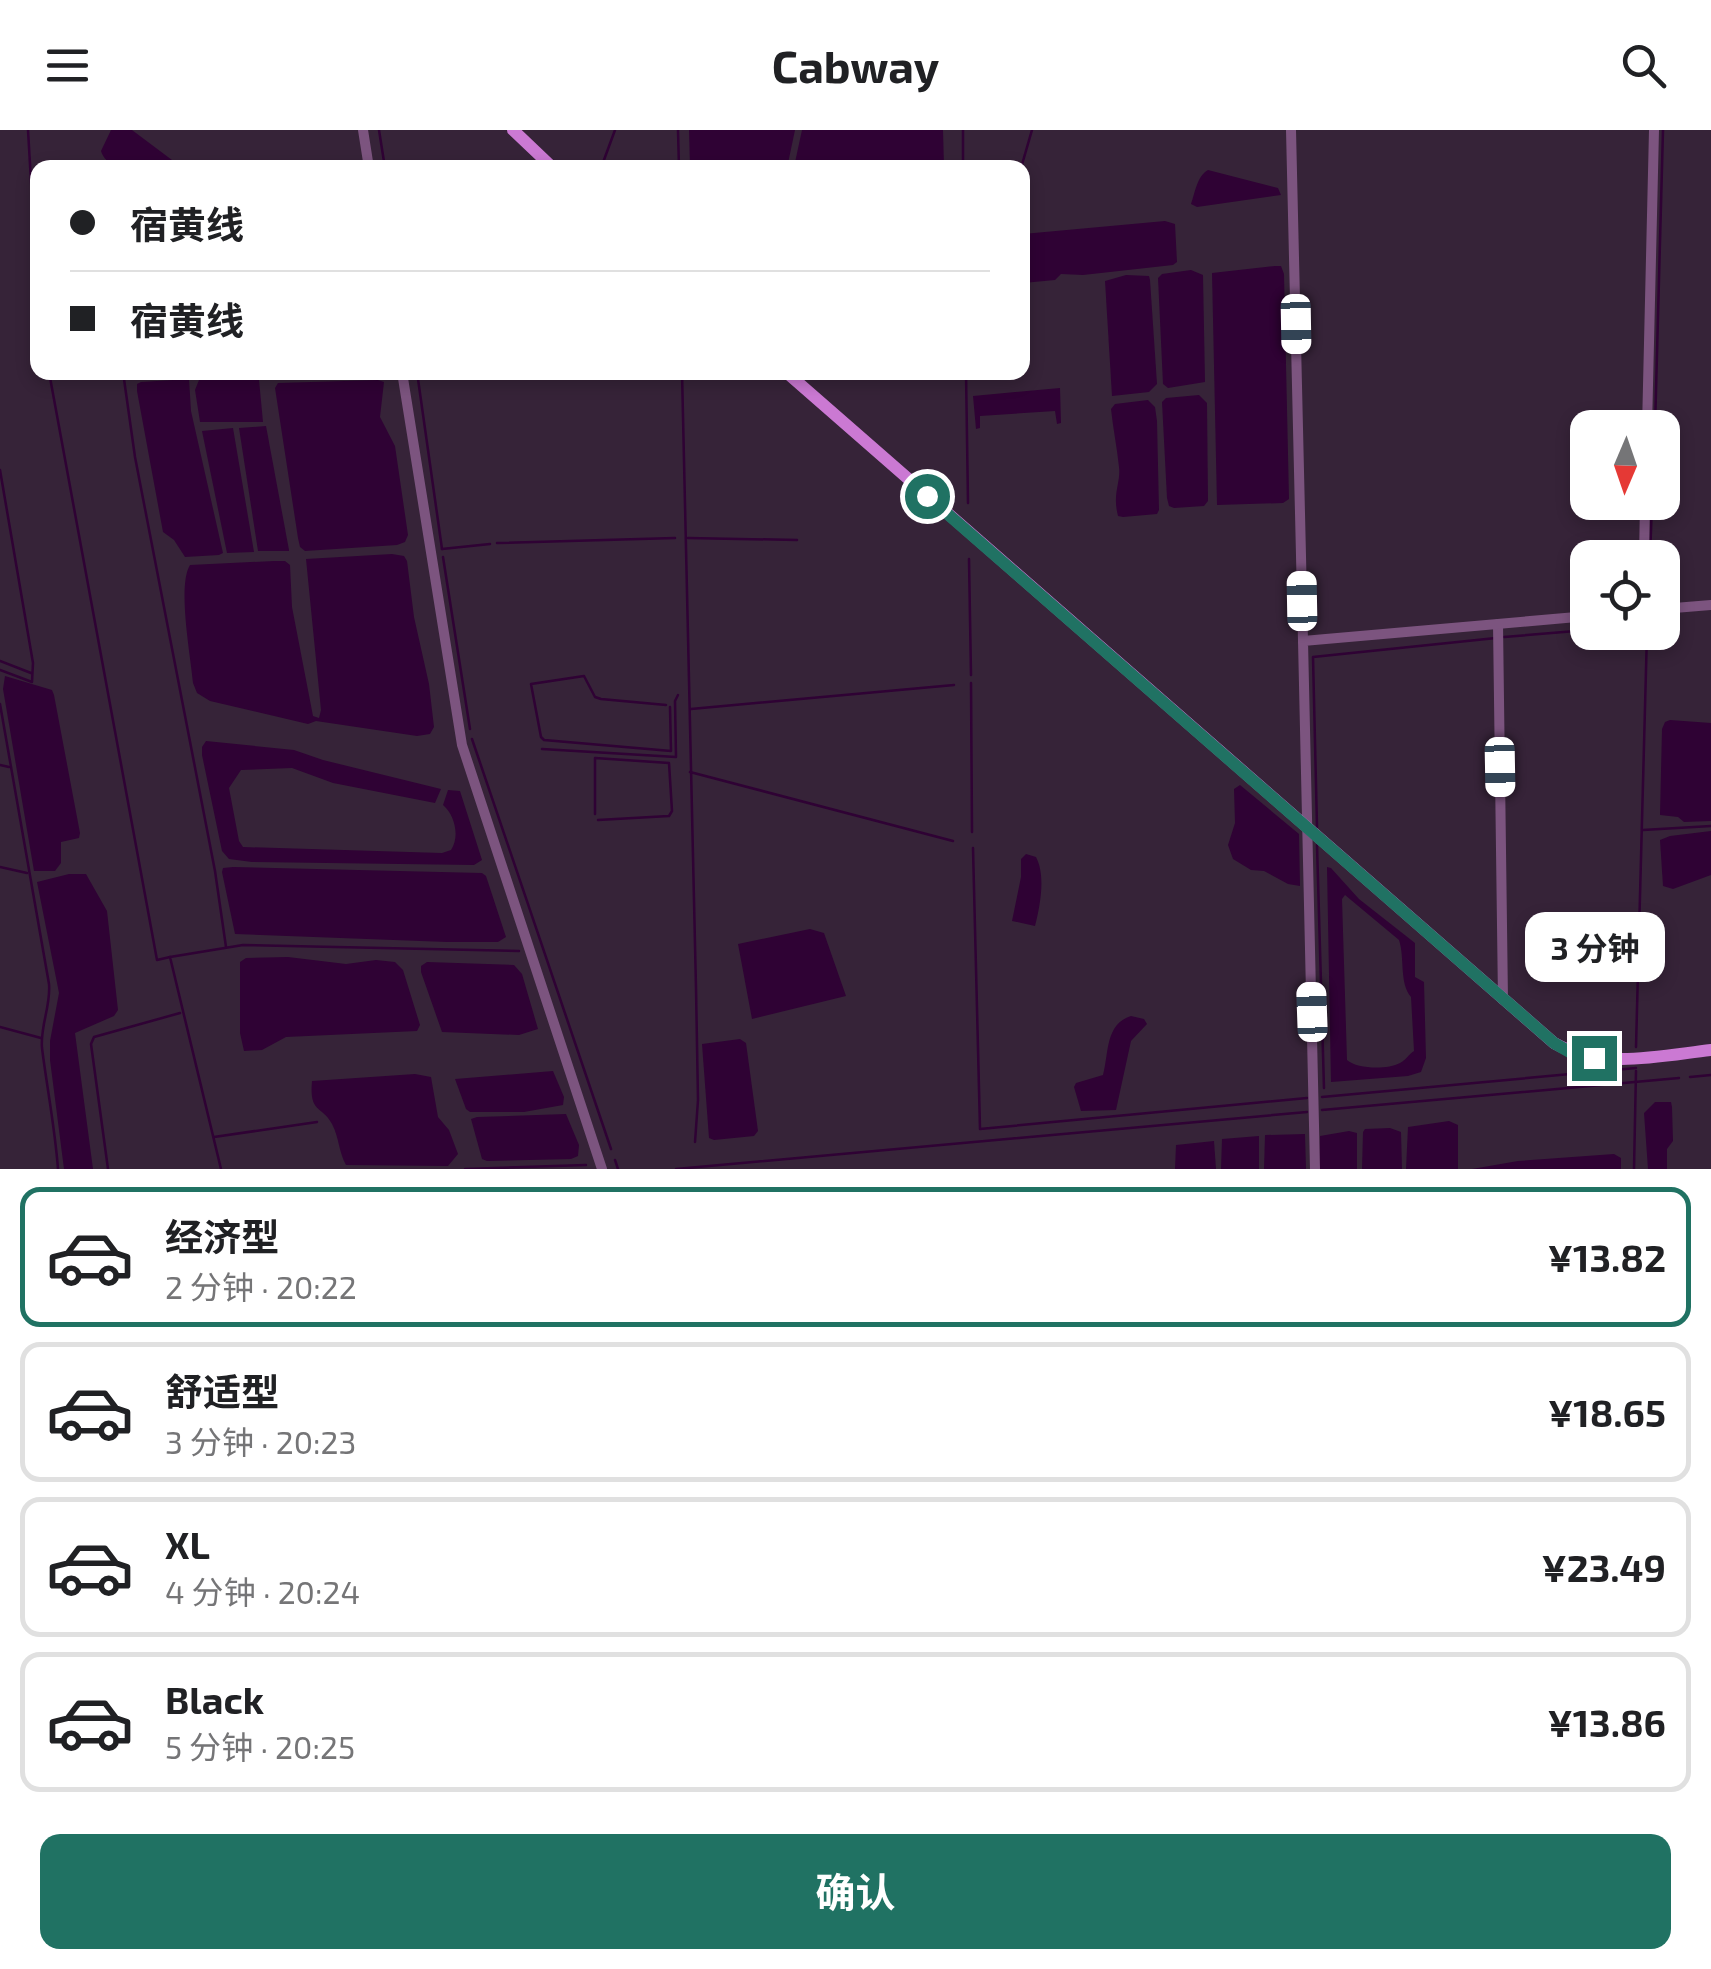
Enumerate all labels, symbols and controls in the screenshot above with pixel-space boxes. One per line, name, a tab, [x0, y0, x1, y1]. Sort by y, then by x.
icon: menu	[40, 38, 95, 93]
text: Cabway	[772, 38, 939, 92]
icon: search	[1616, 38, 1671, 93]
text: 宿黄线	[130, 201, 244, 247]
car	[1280, 294, 1312, 354]
text: 宿黄线	[130, 297, 244, 343]
north arrow	[1570, 410, 1680, 520]
map controls	[1570, 410, 1680, 650]
route start	[905, 474, 950, 519]
button: locate	[1570, 540, 1680, 650]
car	[1286, 571, 1318, 631]
car	[1484, 737, 1516, 797]
callout: 3 分钟	[1524, 913, 1664, 983]
text: 3 分钟	[1550, 928, 1640, 966]
car	[1296, 981, 1328, 1043]
route end	[1572, 1036, 1617, 1081]
icon: car	[45, 1212, 135, 1302]
text: 经济型	[165, 1213, 279, 1259]
text: ¥13.82	[1548, 1234, 1666, 1280]
text: 2 分钟 · 20:22	[165, 1267, 357, 1305]
icon: car	[45, 1367, 135, 1457]
text: 舒适型	[165, 1368, 279, 1414]
text: ¥18.65	[1548, 1389, 1666, 1435]
text: 3 分钟 · 20:23	[165, 1422, 356, 1460]
text: XL	[165, 1521, 210, 1567]
icon: car	[45, 1522, 135, 1612]
text: ¥23.49	[1541, 1544, 1666, 1590]
text: 4 分钟 · 20:24	[165, 1572, 360, 1610]
text: Black	[165, 1676, 264, 1722]
icon: car	[45, 1677, 135, 1767]
text: ¥13.86	[1547, 1699, 1666, 1745]
text: 5 分钟 · 20:25	[165, 1727, 355, 1765]
button: 确认	[40, 1834, 1671, 1949]

